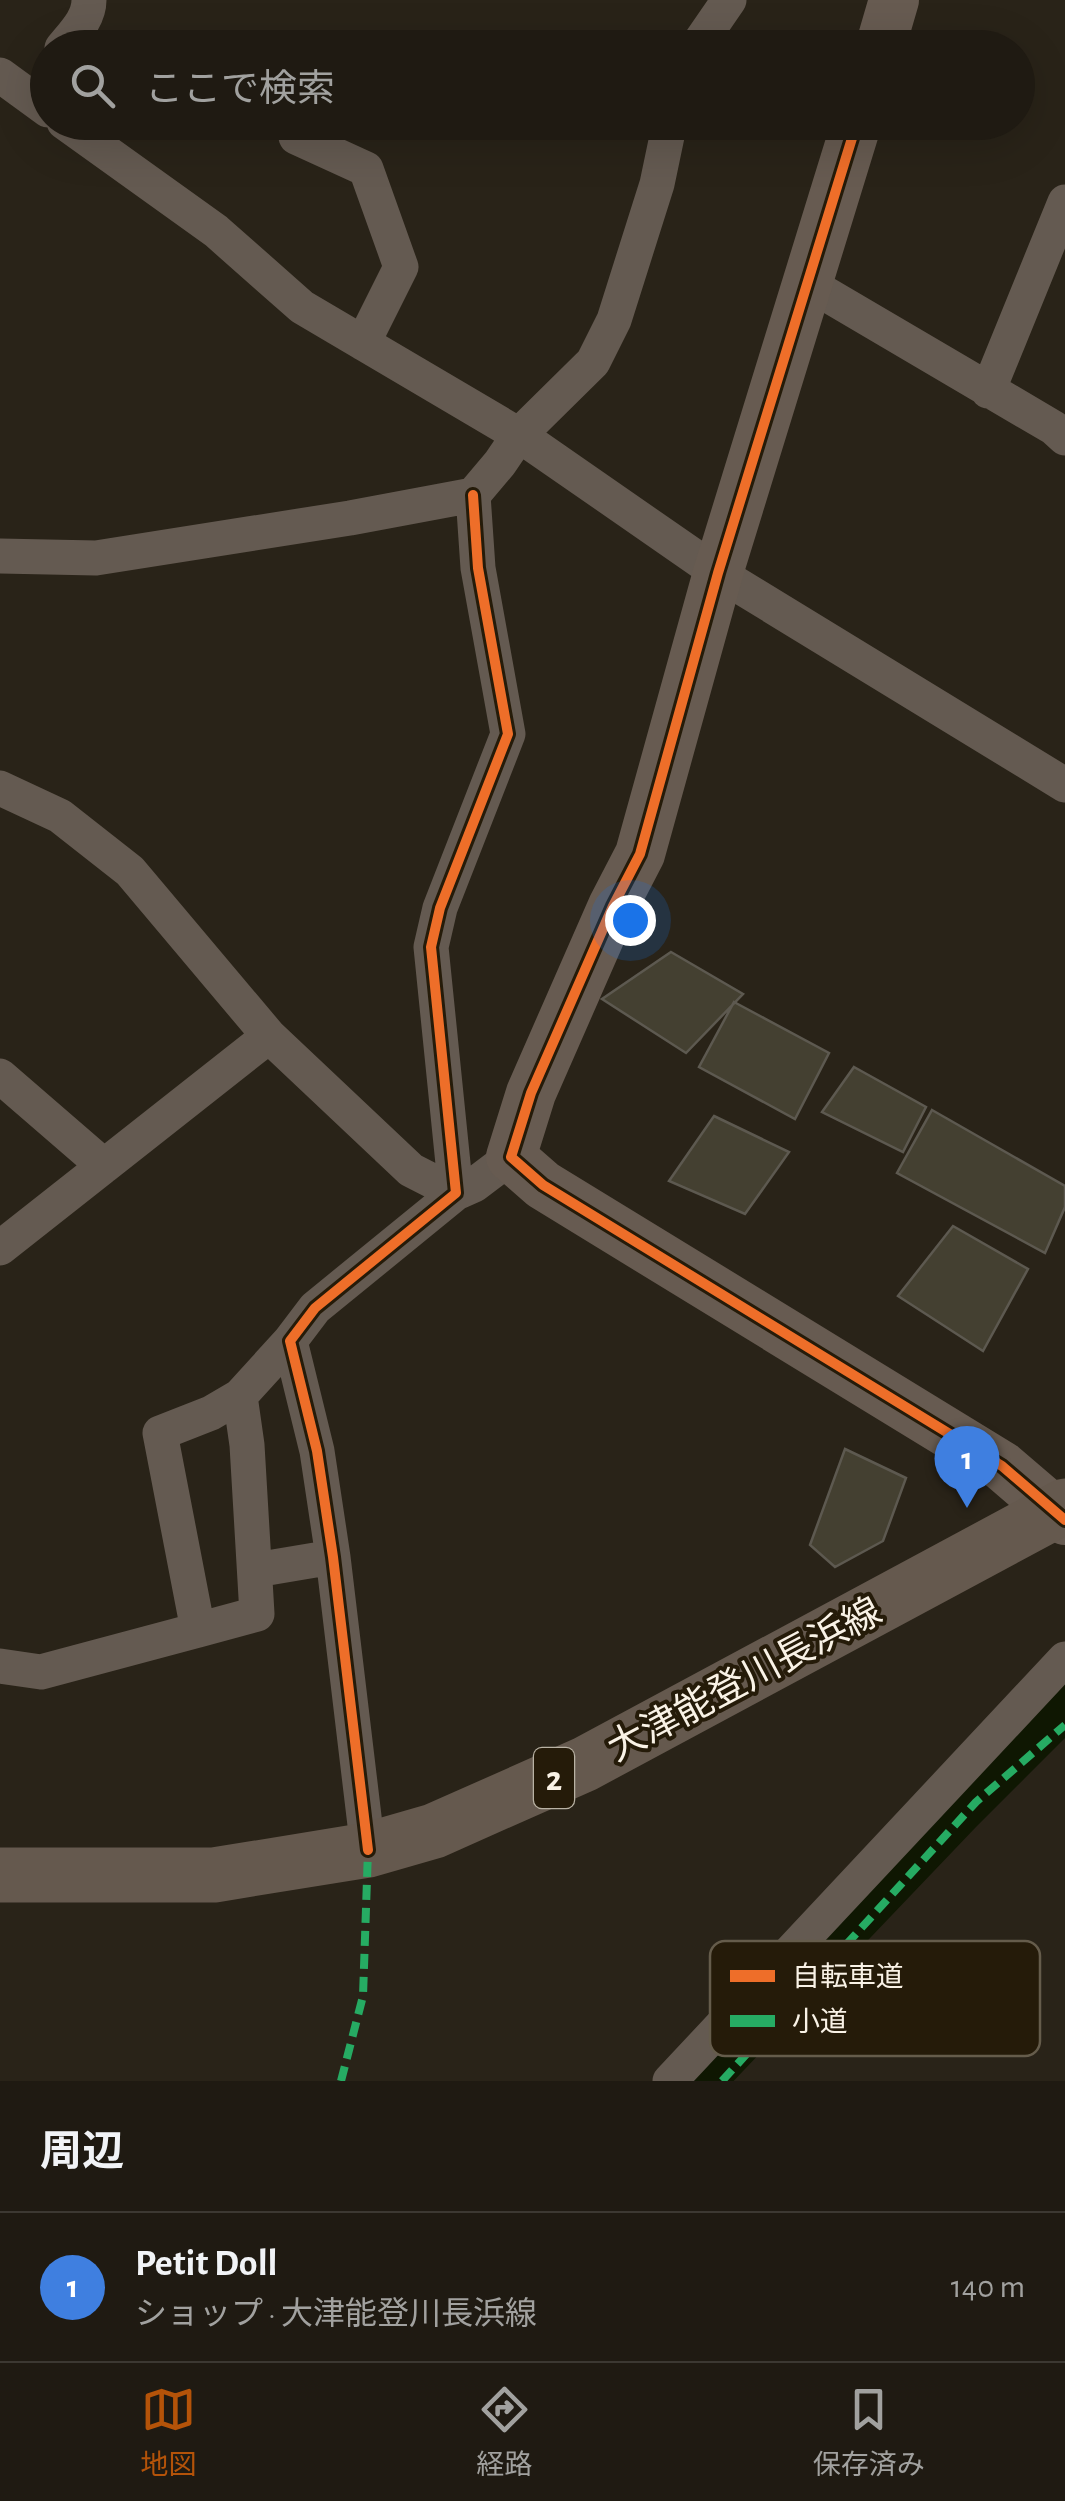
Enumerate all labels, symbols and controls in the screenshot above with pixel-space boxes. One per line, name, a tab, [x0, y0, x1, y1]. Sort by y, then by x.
search box	[30, 30, 1035, 140]
icon: search	[65, 58, 120, 113]
text: ここで検索	[145, 71, 335, 109]
your location	[605, 895, 656, 946]
pin: 1	[934, 1426, 1000, 1508]
street label: 大津能登川長浜線	[601, 1591, 888, 1769]
road number: 2	[534, 1748, 574, 1808]
legend	[710, 1941, 1040, 2056]
text: 自転車道	[792, 1962, 904, 1992]
text: 小道	[792, 2007, 848, 2037]
text: 周辺	[40, 2131, 124, 2173]
text: Petit Doll	[135, 2245, 278, 2283]
text: 1	[67, 2271, 78, 2303]
text: 140 m	[951, 2271, 1025, 2303]
text: ショップ · 大津能登川長浜線	[135, 2298, 537, 2330]
tab: 地図	[140, 2382, 196, 2483]
tab: 経路	[476, 2382, 533, 2483]
tab: 保存済み	[813, 2382, 925, 2483]

